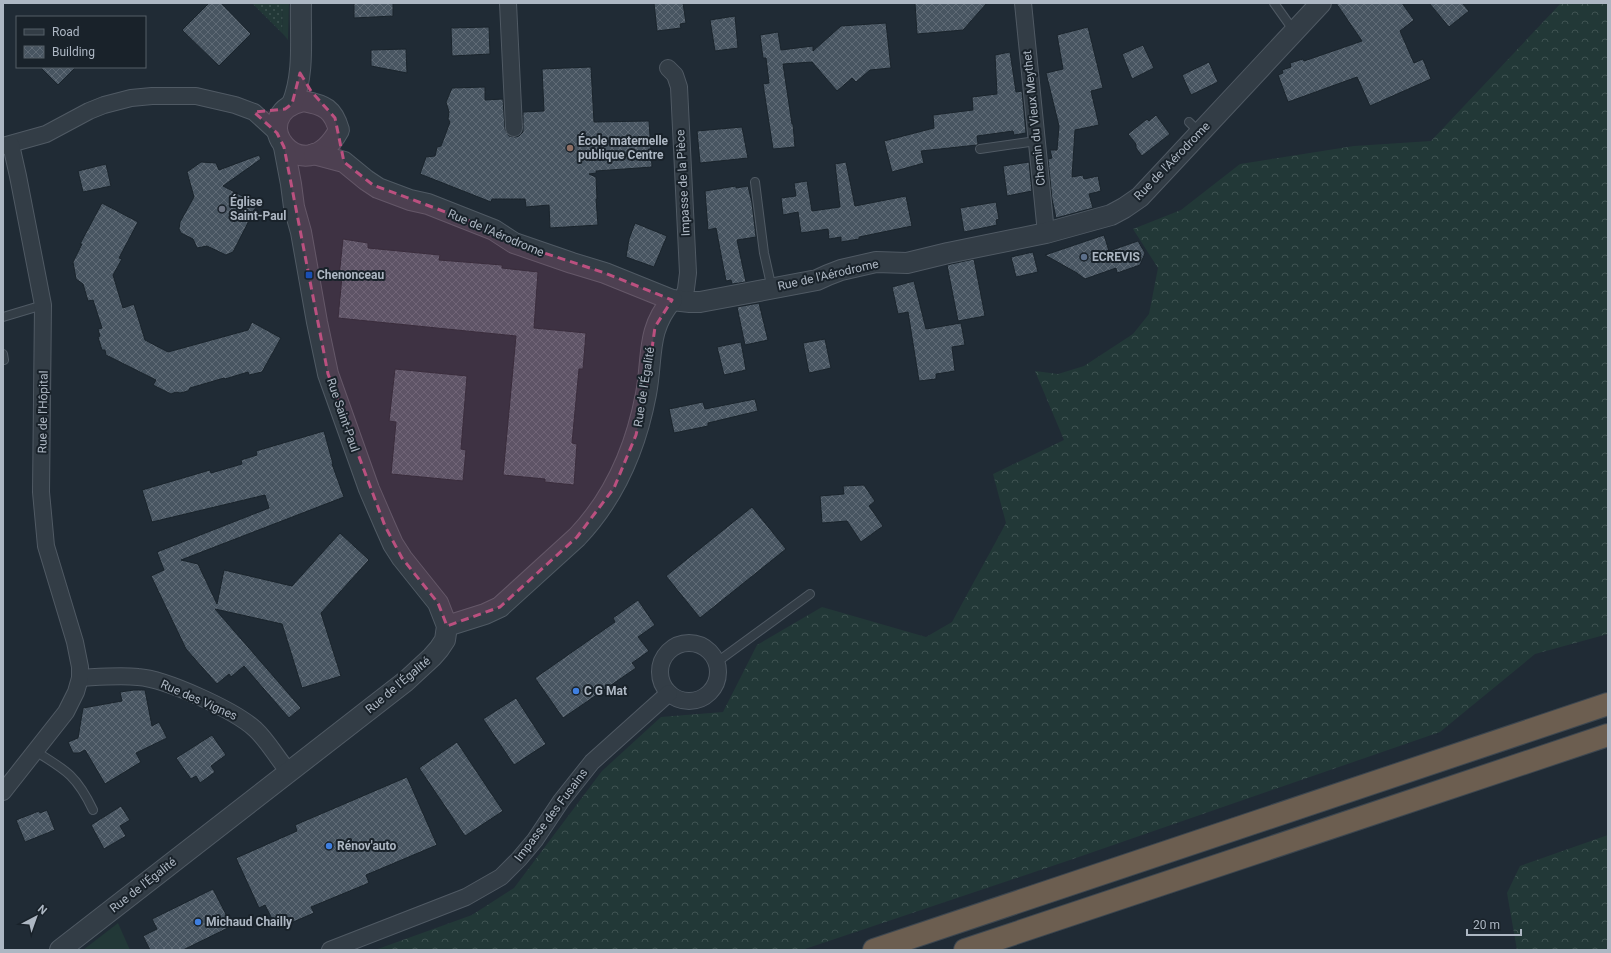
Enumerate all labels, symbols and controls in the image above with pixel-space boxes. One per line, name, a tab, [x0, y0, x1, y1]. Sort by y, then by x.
legend	[16, 16, 146, 68]
text: Road	[52, 25, 80, 39]
text: Building	[52, 45, 95, 59]
street label: Chemin du Vieux Meythet	[1020, 50, 1048, 186]
street label: Rue de l'Aérodrome	[1131, 119, 1213, 203]
street label: Impasse de la Pièce	[673, 129, 693, 237]
place label: École maternelle publique Centre	[578, 133, 669, 162]
marker: École maternelle publique Centre	[565, 143, 575, 153]
place label: Église Saint-Paul	[230, 194, 287, 223]
marker: Église Saint-Paul	[217, 204, 227, 214]
street label: Rue de l'Aérodrome	[446, 206, 546, 260]
place label: ECREVIS	[1092, 250, 1140, 264]
marker: ECREVIS	[1079, 252, 1089, 262]
street label: Rue de l'Aérodrome	[776, 257, 880, 293]
place label: Chenonceau	[317, 268, 384, 282]
marker: Chenonceau	[304, 270, 314, 280]
street label: Rue de l'Égalité	[630, 346, 657, 428]
street label: Rue de l'Hôpital	[35, 370, 51, 454]
street label: Rue Saint-Paul	[324, 376, 362, 454]
street label: Rue de l'Égalité	[362, 653, 433, 716]
street label: Rue des Vignes	[159, 677, 239, 723]
place label: C G Mat	[584, 684, 627, 698]
marker: C G Mat	[571, 686, 581, 696]
street label: Impasse des Fusains	[512, 766, 590, 864]
place label: Rénov'auto	[337, 839, 396, 853]
marker: Rénov'auto	[324, 841, 334, 851]
street label: Rue de l'Égalité	[106, 854, 179, 915]
north arrow	[16, 897, 56, 937]
text: N	[35, 902, 50, 917]
scale bar	[1467, 911, 1521, 937]
place label: Michaud Chailly	[206, 915, 293, 929]
marker: Michaud Chailly	[193, 917, 203, 927]
text: 20 m	[1473, 918, 1500, 932]

